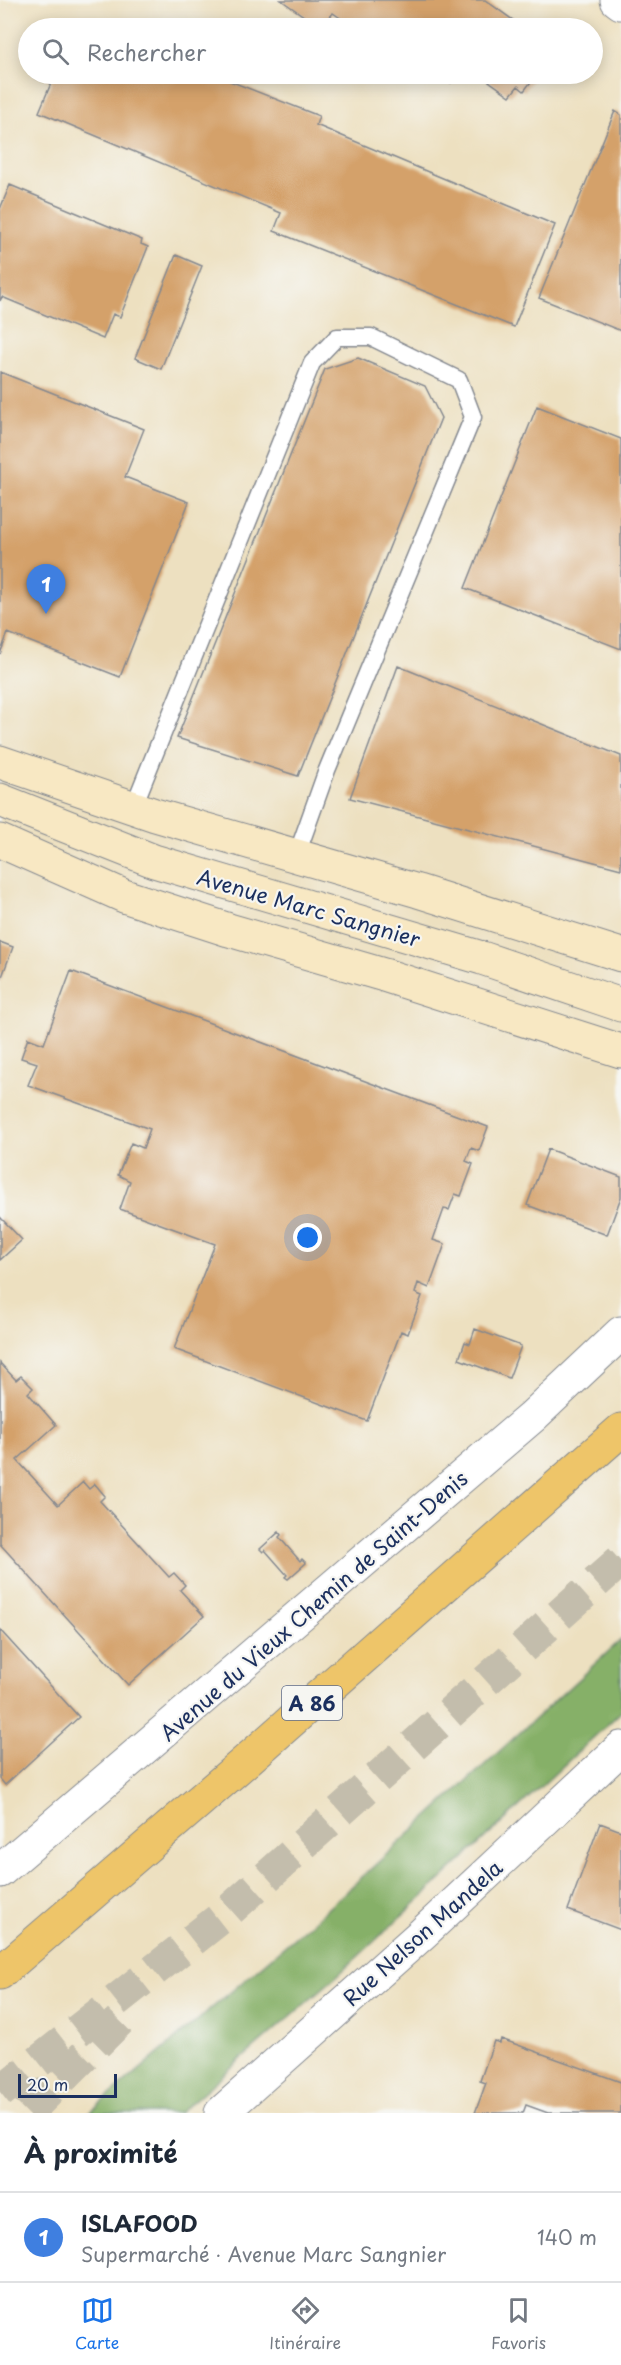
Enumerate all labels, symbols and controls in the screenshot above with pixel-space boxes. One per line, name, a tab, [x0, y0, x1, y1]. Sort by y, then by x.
search box	[18, 18, 603, 84]
icon: search	[39, 35, 72, 68]
text: Rechercher	[87, 35, 206, 68]
pin: 1	[26, 564, 66, 614]
street label: Avenue Marc Sangnier	[194, 860, 425, 954]
your location	[293, 1223, 322, 1252]
street label: Avenue du Vieux Chemin de Saint-Denis	[152, 1462, 474, 1748]
road number: A 86	[282, 1686, 342, 1720]
street label: Rue Nelson Mandela	[335, 1851, 509, 2013]
scale bar	[18, 2071, 117, 2098]
text: 20 m	[27, 2072, 68, 2096]
text: À proximité	[24, 2133, 178, 2172]
text: ISLAFOOD	[81, 2206, 198, 2239]
text: 1	[39, 2222, 48, 2252]
text: 140 m	[537, 2222, 597, 2252]
text: Supermarché · Avenue Marc Sangnier	[81, 2239, 446, 2269]
tab: Carte	[75, 2294, 119, 2354]
tab: Itinéraire	[269, 2294, 341, 2354]
tab: Favoris	[491, 2294, 546, 2354]

